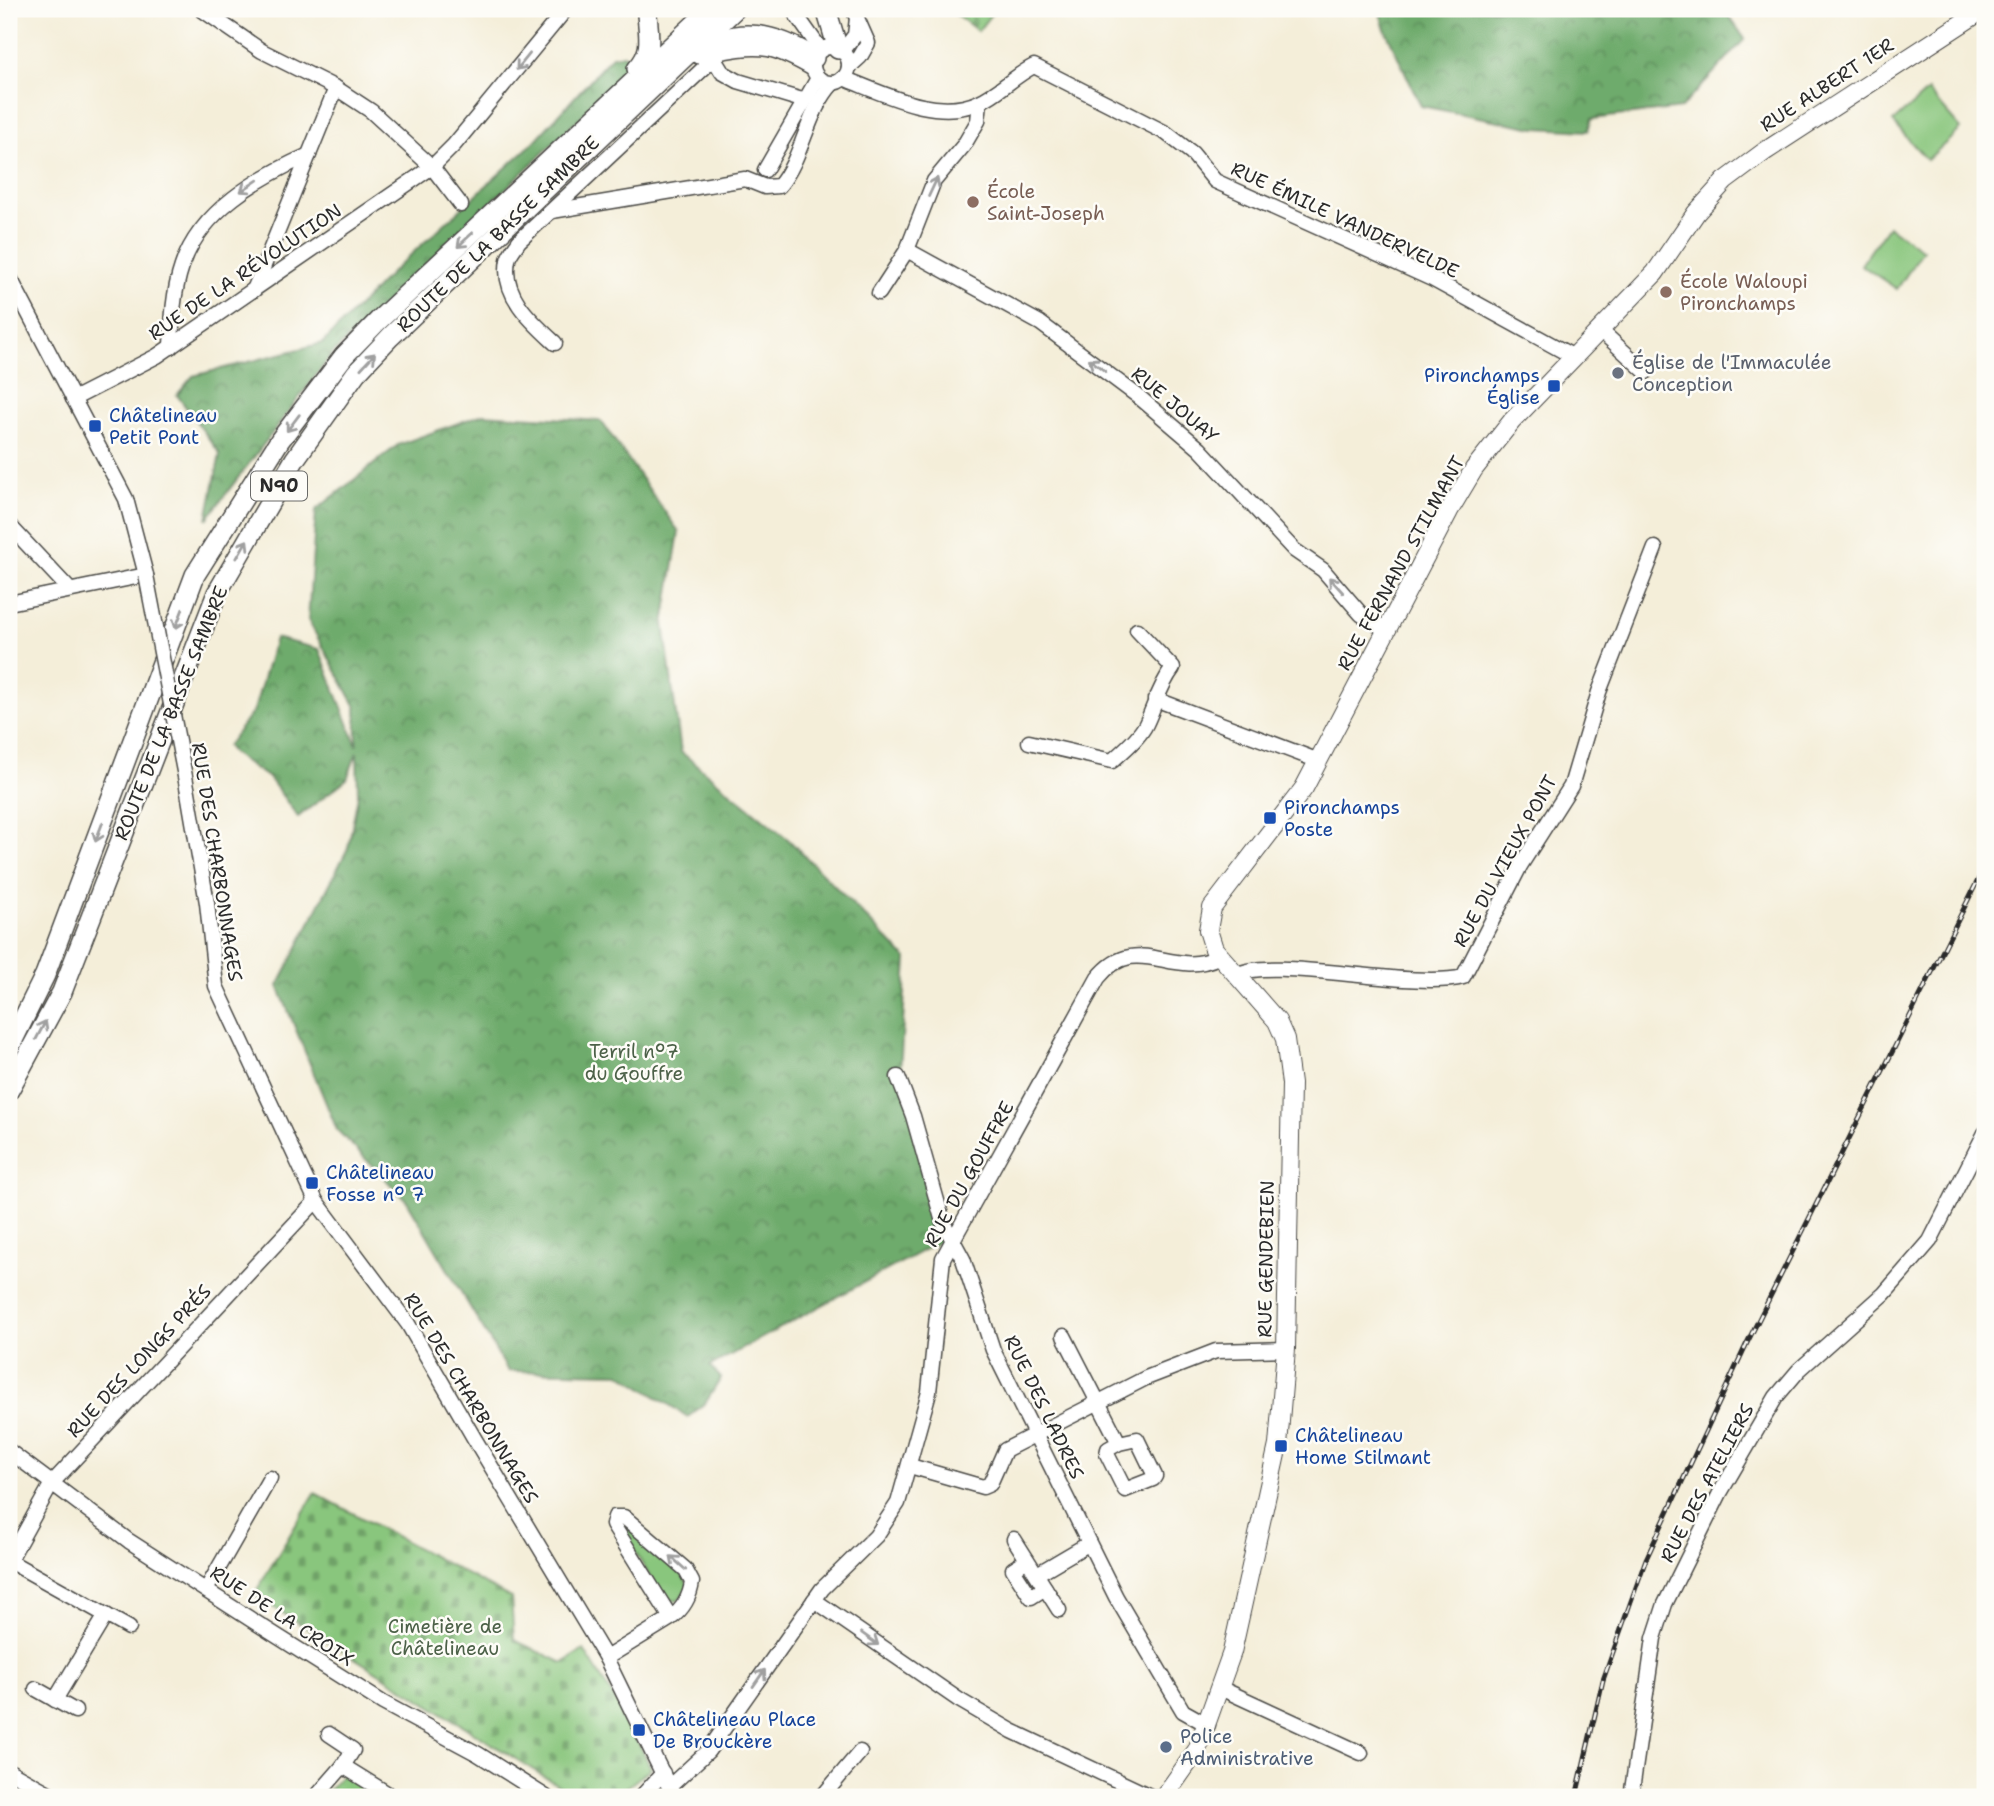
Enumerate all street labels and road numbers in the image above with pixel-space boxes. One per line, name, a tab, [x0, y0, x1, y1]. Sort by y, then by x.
street label: RUE ALBERT 1ER	[1755, 32, 1899, 138]
street label: ROUTE DE LA BASSE SAMBRE	[391, 130, 605, 338]
street label: RUE ÉMILE VANDERVELDE	[1227, 155, 1464, 284]
street label: RUE DE LA RÉVOLUTION	[143, 197, 346, 346]
street label: RUE JOUAY	[1126, 361, 1224, 449]
street label: RUE FERNAND STILMANT	[1331, 451, 1471, 675]
road number: N90	[251, 472, 307, 500]
street label: ROUTE DE LA BASSE SAMBRE	[108, 582, 234, 844]
street label: RUE DES CHARBONNAGES	[186, 741, 248, 983]
street label: RUE DU VIEUX PONT	[1447, 770, 1563, 951]
street label: RUE DU GOUFFRE	[919, 1097, 1019, 1251]
street label: RUE GENDEBIEN	[1252, 1180, 1280, 1338]
street label: RUE DES LONGS PRÉS	[61, 1278, 217, 1443]
street label: RUE DES CHARBONNAGES	[398, 1288, 544, 1508]
street label: RUE DES LADRES	[998, 1331, 1090, 1483]
street label: RUE DES ATELIERS	[1655, 1399, 1759, 1567]
street label: RUE DE LA CROIX	[205, 1560, 359, 1672]

